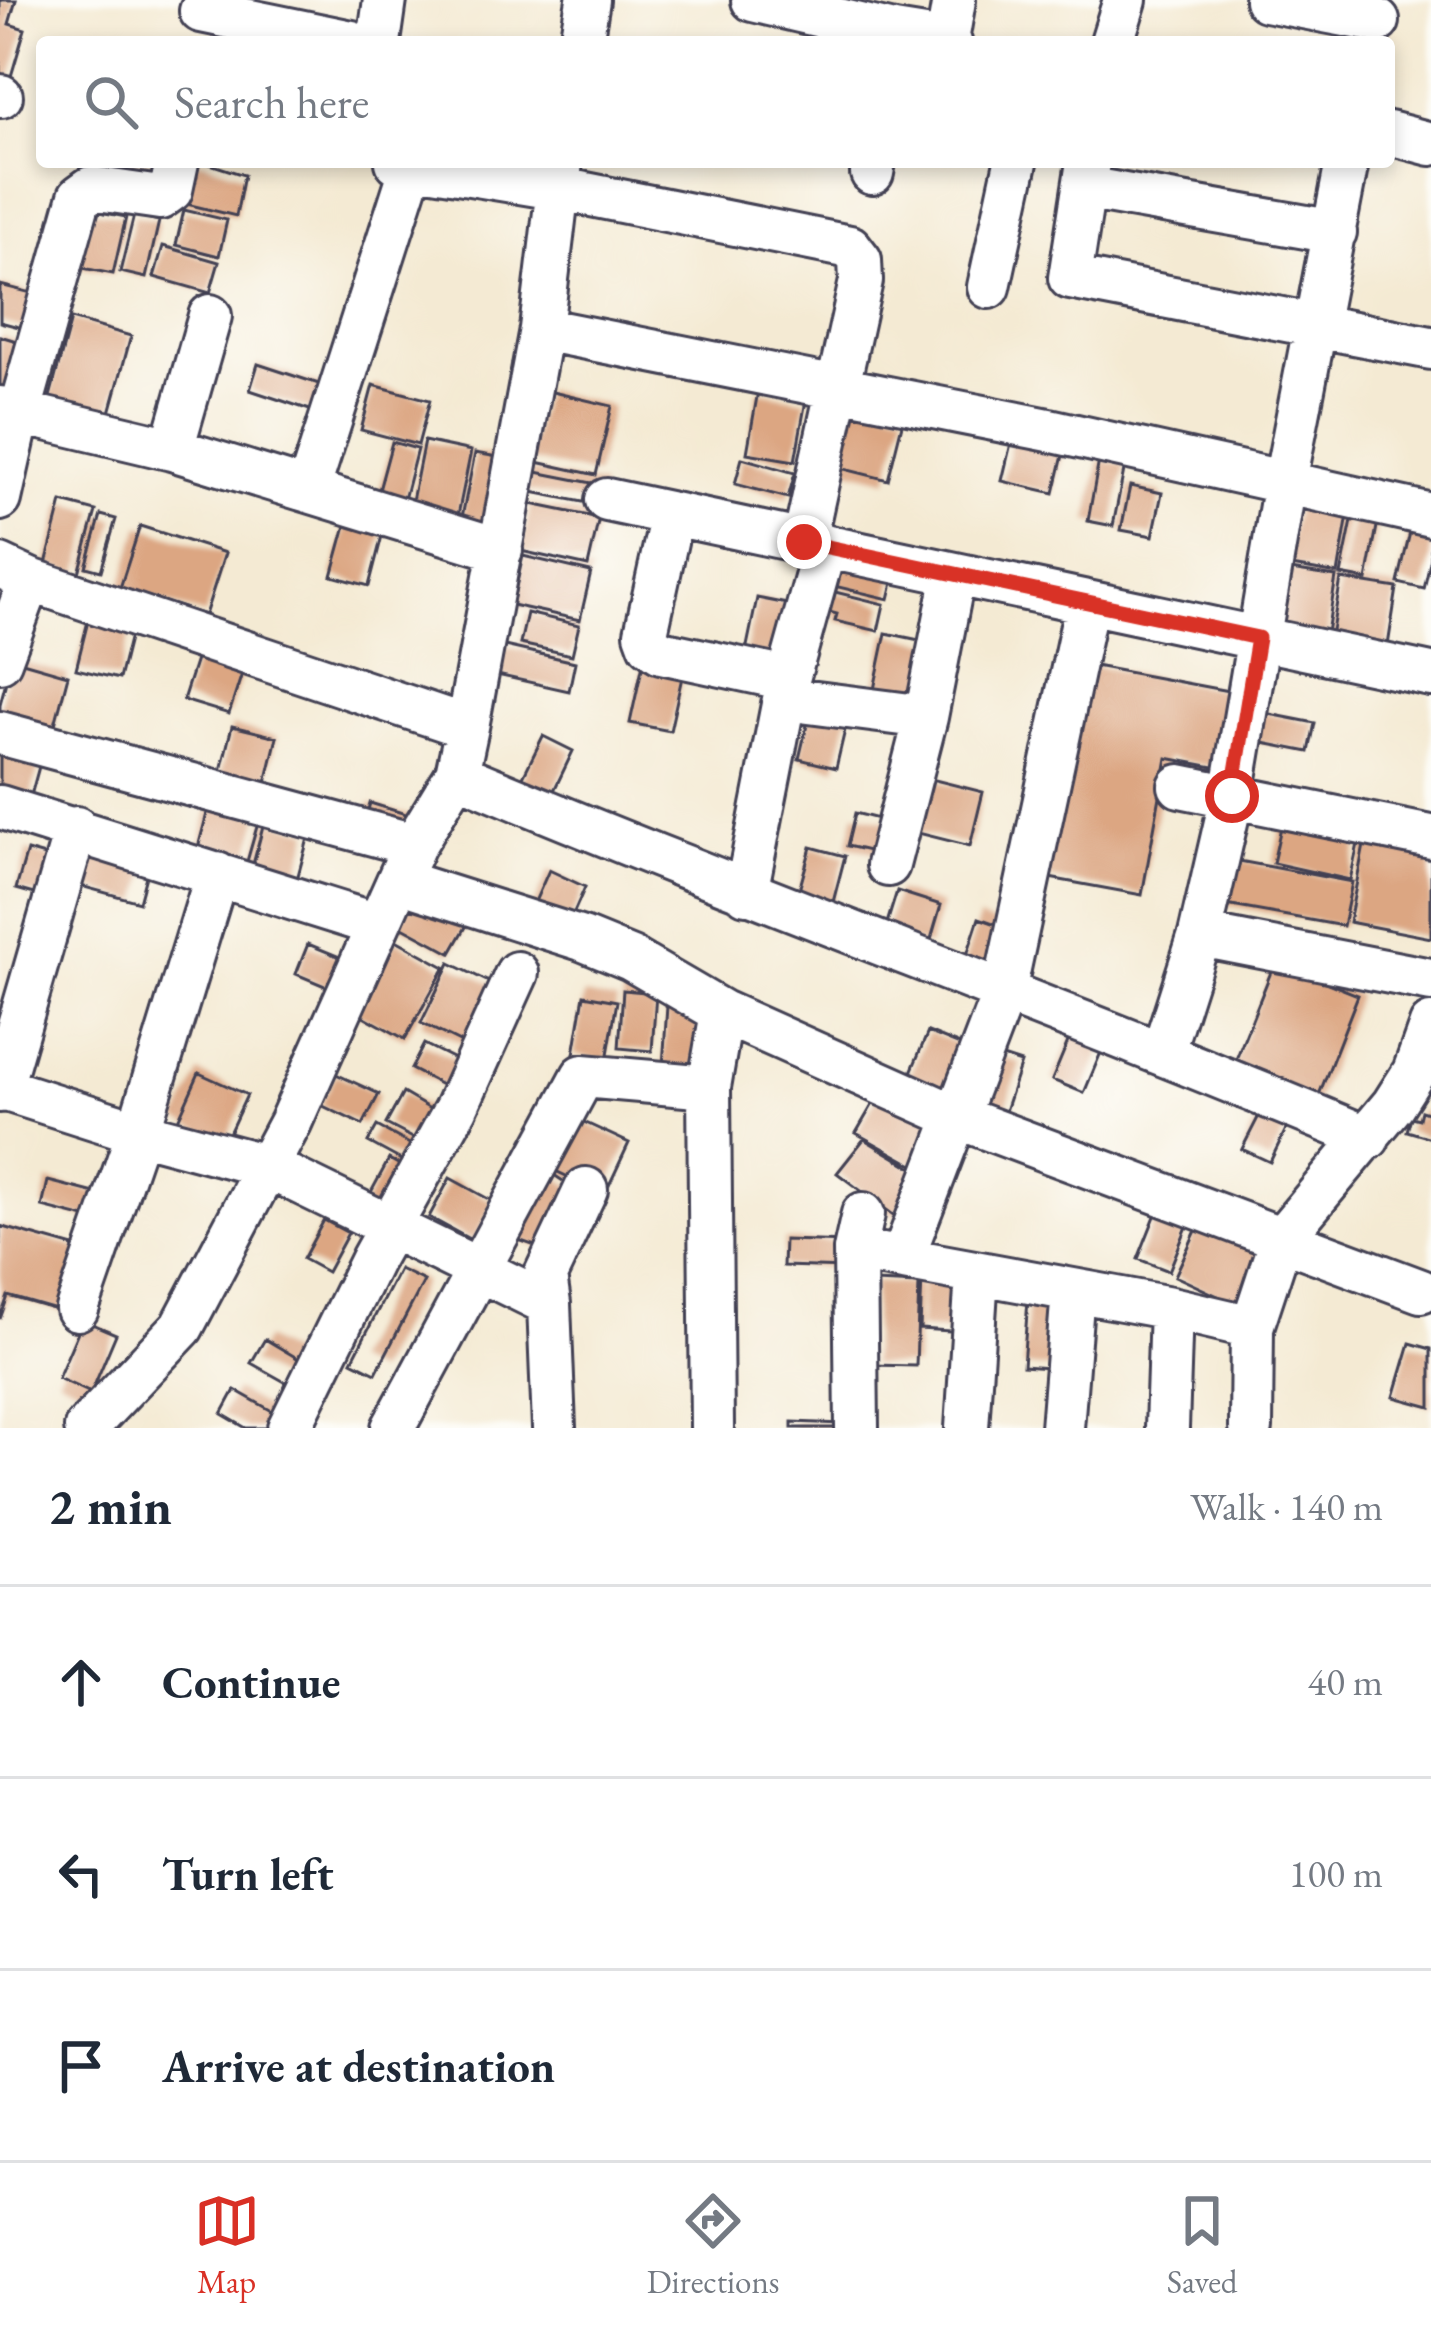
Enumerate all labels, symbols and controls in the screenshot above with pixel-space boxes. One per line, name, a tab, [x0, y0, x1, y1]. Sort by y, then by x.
search box	[36, 36, 1395, 168]
icon: search	[78, 69, 144, 135]
text: Search here	[174, 73, 369, 131]
route end	[777, 515, 831, 569]
route start	[1205, 769, 1259, 823]
text: 2 min	[48, 1473, 172, 1539]
text: Walk · 140 m	[1190, 1481, 1383, 1532]
icon: ahead	[48, 1649, 114, 1715]
text: Continue	[162, 1653, 340, 1711]
text: 40 m	[1307, 1656, 1383, 1707]
icon: left	[48, 1841, 114, 1907]
text: Turn left	[162, 1845, 334, 1903]
text: 100 m	[1289, 1848, 1383, 1899]
icon: arrive	[48, 2033, 114, 2099]
text: Arrive at destination	[162, 2037, 555, 2095]
tab: Map	[194, 2188, 260, 2303]
tab: Directions	[647, 2188, 780, 2303]
tab: Saved	[1167, 2188, 1237, 2303]

